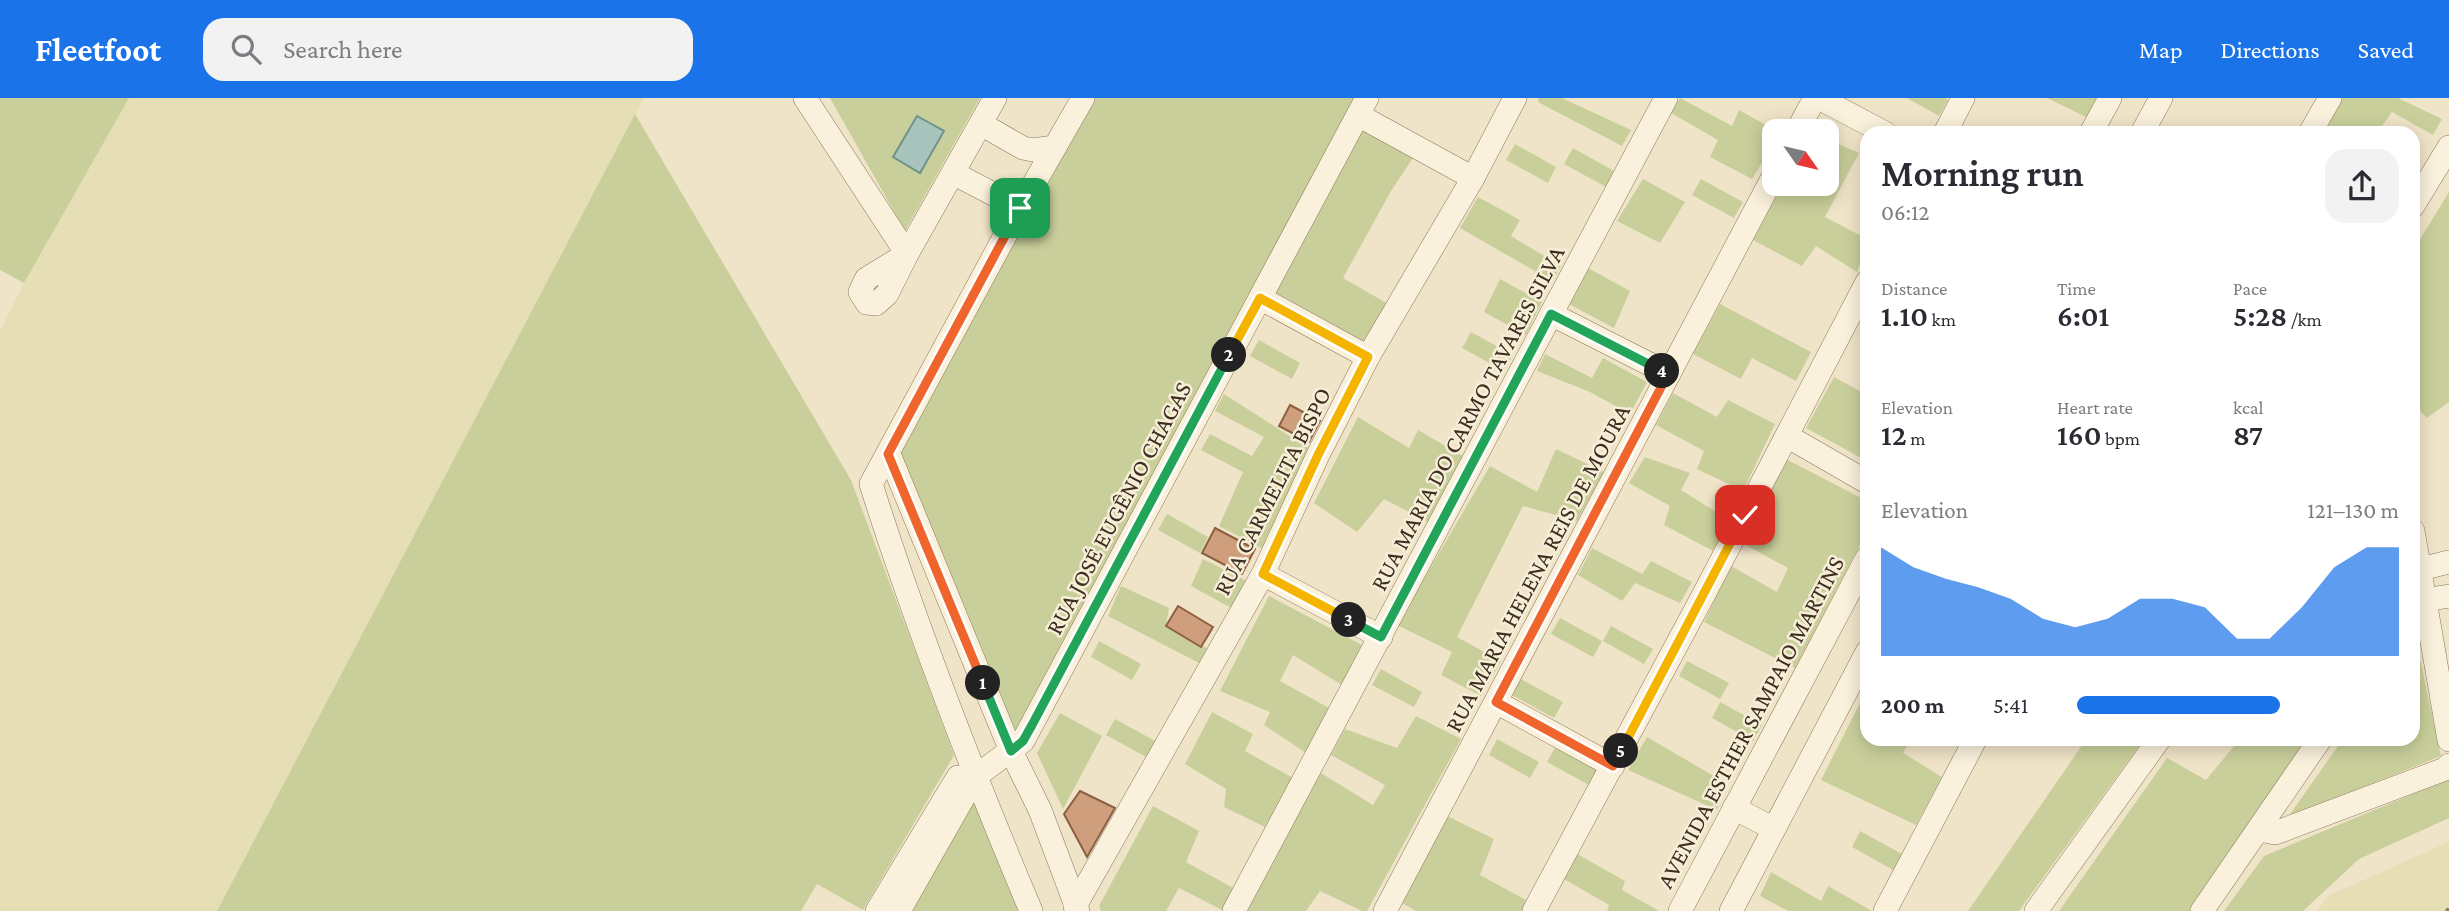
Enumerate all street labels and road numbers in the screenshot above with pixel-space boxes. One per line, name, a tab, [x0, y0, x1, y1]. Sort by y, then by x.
street label: RUA MARIA DO CARMO TAVARES SILVA	[1364, 241, 1570, 595]
street label: RUA JOSÉ EUGÊNIO CHAGAS	[1040, 377, 1196, 639]
street label: RUA CARMELITA BISPO	[1208, 383, 1336, 599]
street label: RUA MARIA HELENA REIS DE MOURA	[1439, 399, 1635, 736]
street label: AVENIDA ESTHER SAMPAIO MARTINS	[1651, 551, 1849, 893]

